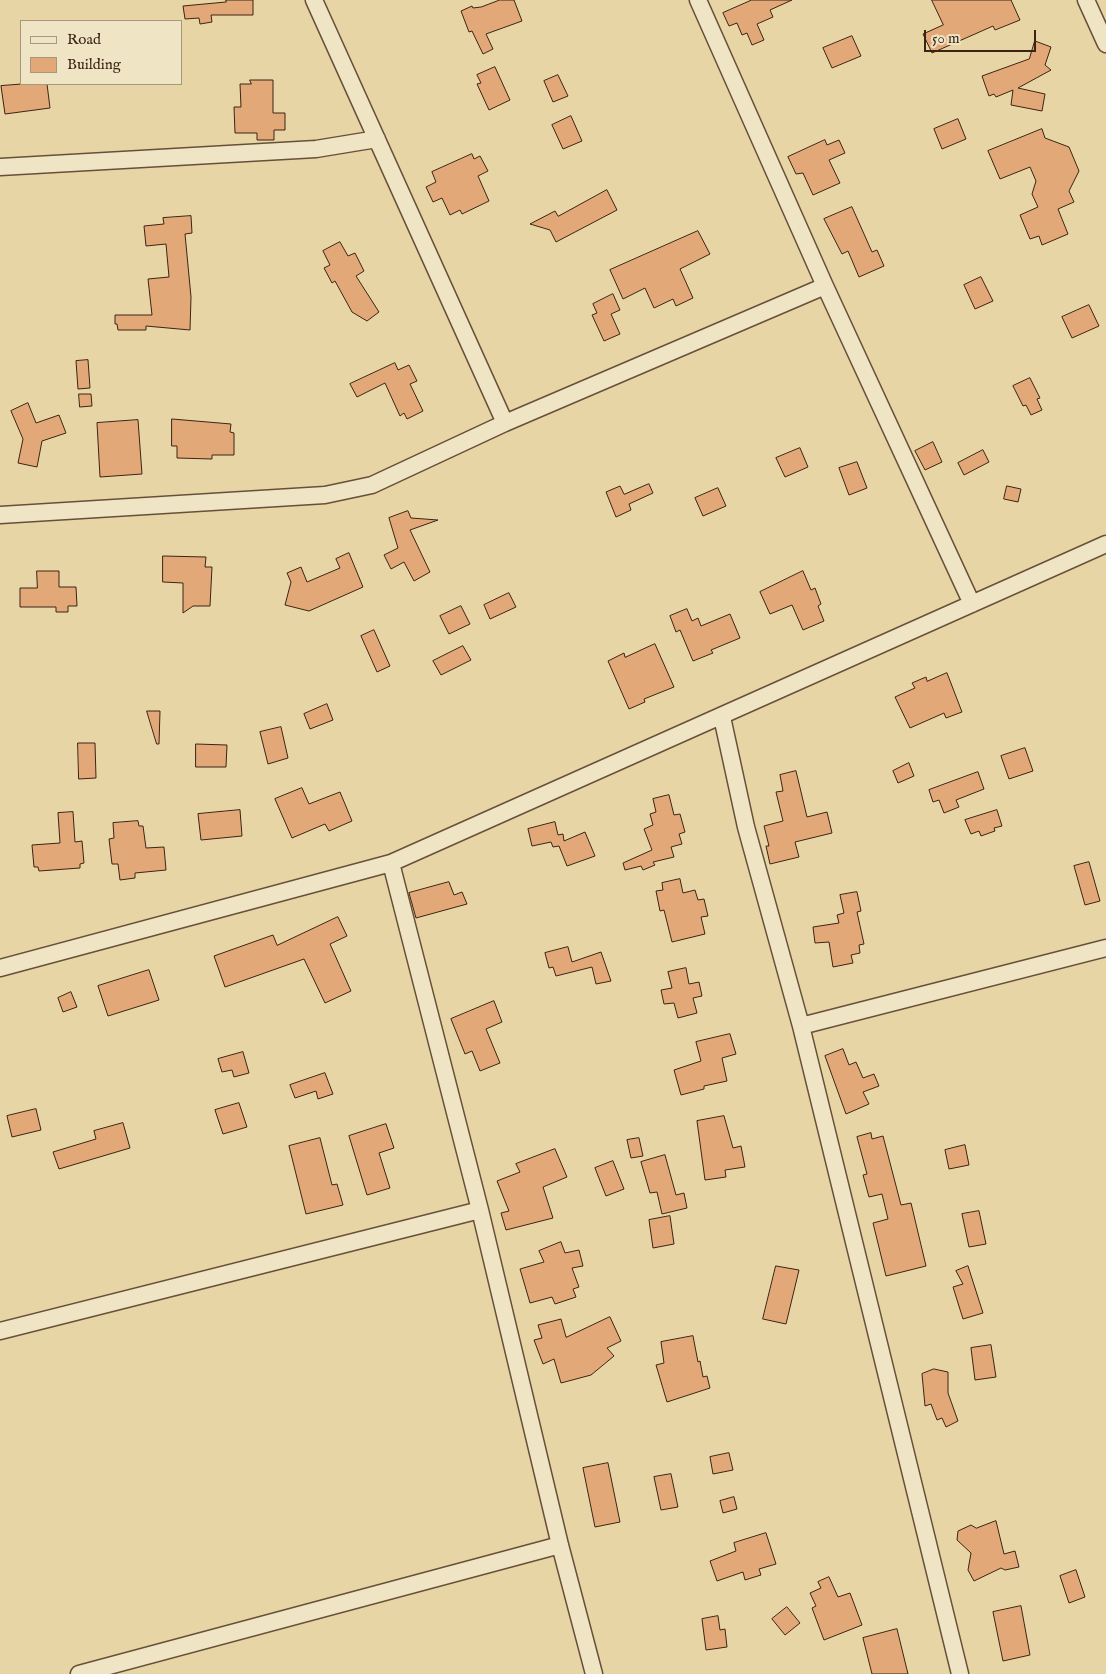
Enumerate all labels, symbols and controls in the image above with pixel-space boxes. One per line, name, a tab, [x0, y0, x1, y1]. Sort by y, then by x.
legend	[20, 20, 182, 85]
scale bar	[926, 20, 1038, 52]
text: 50 m	[932, 29, 960, 48]
text: Road	[67, 30, 101, 49]
text: Building	[67, 55, 121, 74]

